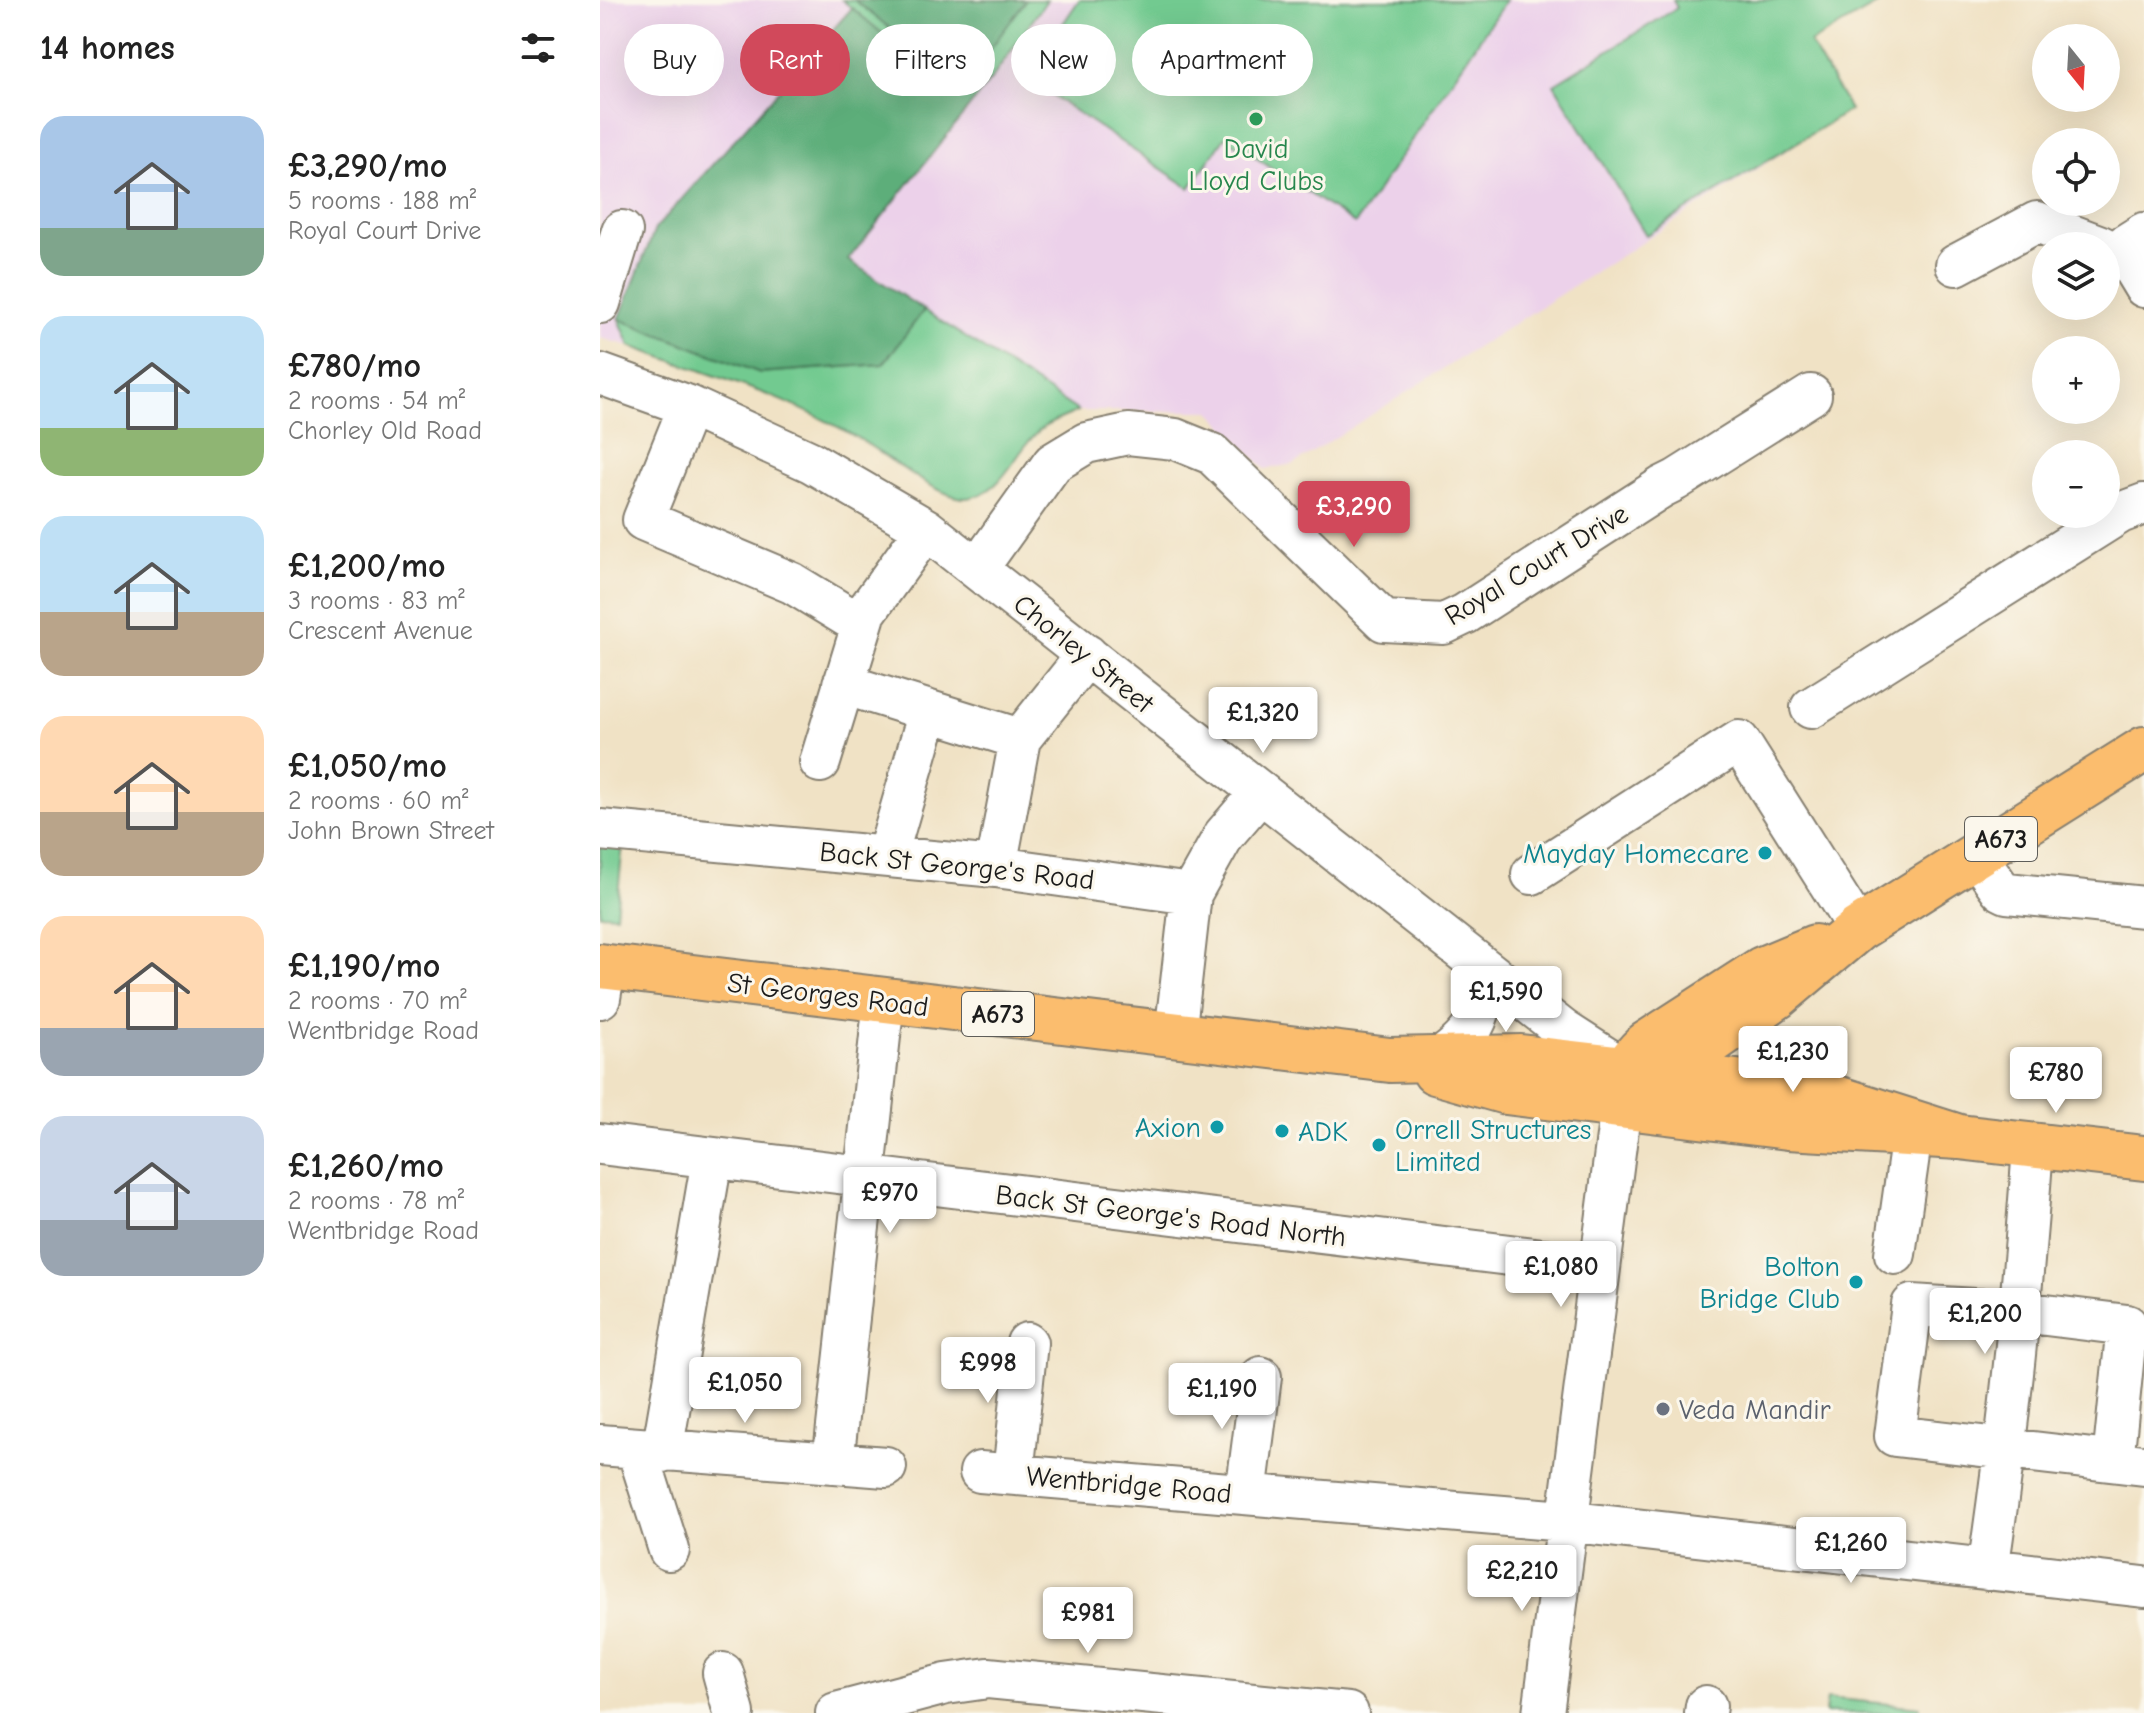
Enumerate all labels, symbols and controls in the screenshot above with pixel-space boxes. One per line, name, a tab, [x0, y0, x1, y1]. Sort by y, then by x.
chip: Buy	[624, 24, 724, 96]
chip: Rent	[740, 24, 850, 96]
chip: Filters	[866, 24, 995, 96]
chip: New	[1011, 24, 1116, 96]
chip: Apartment	[1132, 24, 1313, 96]
north arrow	[2032, 24, 2120, 112]
map controls	[2032, 24, 2120, 528]
icon: filters	[516, 26, 560, 70]
text: 14 homes	[40, 28, 175, 68]
marker: David Lloyd Clubs	[1247, 110, 1265, 128]
button: locate	[2032, 128, 2120, 216]
place label: David Lloyd Clubs	[1188, 133, 1324, 197]
text: £3,290/mo	[288, 146, 447, 186]
icon: home	[104, 148, 200, 244]
text: 5 rooms · 188 m²	[288, 186, 476, 216]
text: Royal Court Drive	[288, 216, 481, 246]
button: layers	[2032, 232, 2120, 320]
button: +	[2032, 336, 2120, 424]
text: £780/mo	[288, 346, 421, 386]
icon: home	[104, 348, 200, 444]
text: 2 rooms · 54 m²	[288, 386, 465, 416]
text: Chorley Old Road	[288, 416, 482, 446]
button: −	[2032, 440, 2120, 528]
pin: £3,290	[1289, 481, 1419, 549]
text: £3,290	[1316, 492, 1392, 522]
street label: Royal Court Drive	[1439, 498, 1634, 632]
text: £1,200/mo	[288, 546, 446, 586]
icon: home	[104, 548, 200, 644]
text: 3 rooms · 83 m²	[288, 586, 465, 616]
street label: Chorley Street	[1007, 588, 1160, 720]
text: Crescent Avenue	[288, 616, 473, 646]
pin: £1,320	[1198, 687, 1328, 755]
text: £1,320	[1227, 698, 1299, 728]
text: £1,050/mo	[288, 746, 447, 786]
icon: home	[104, 748, 200, 844]
text: 2 rooms · 60 m²	[288, 786, 469, 816]
text: John Brown Street	[288, 816, 494, 846]
road number: A673	[1965, 817, 2037, 861]
street label: Back St George's Road	[818, 836, 1096, 896]
place label: Mayday Homecare	[1523, 838, 1749, 870]
marker: Mayday Homecare	[1756, 844, 1774, 862]
text: £1,190/mo	[288, 946, 440, 986]
icon: home	[104, 948, 200, 1044]
pin: £1,590	[1441, 966, 1571, 1034]
street label: St Georges Road	[726, 967, 930, 1023]
text: £1,590	[1469, 977, 1543, 1007]
text: 2 rooms · 70 m²	[288, 986, 467, 1016]
road number: A673	[962, 992, 1034, 1036]
text: Wentbridge Road	[288, 1016, 479, 1046]
pin: £1,230	[1728, 1026, 1858, 1094]
text: £1,230	[1757, 1037, 1829, 1067]
pin: £780	[2009, 1047, 2103, 1115]
text: £780	[2028, 1058, 2084, 1088]
place label: Axion	[1135, 1112, 1201, 1144]
place label: Orrell Structures Limited	[1395, 1114, 1591, 1178]
place label: ADK	[1298, 1116, 1348, 1148]
marker: Axion	[1208, 1118, 1226, 1136]
marker: ADK	[1273, 1122, 1291, 1140]
marker: Orrell Structures Limited	[1370, 1136, 1388, 1154]
text: £1,260/mo	[288, 1146, 444, 1186]
icon: home	[104, 1148, 200, 1244]
pin: £970	[843, 1167, 937, 1235]
text: £970	[861, 1178, 919, 1208]
street label: Back St George's Road North	[994, 1179, 1348, 1253]
text: 2 rooms · 78 m²	[288, 1186, 464, 1216]
text: Wentbridge Road	[288, 1216, 479, 1246]
pin: £1,080	[1496, 1241, 1626, 1309]
place label: Bolton Bridge Club	[1699, 1251, 1840, 1315]
text: £1,080	[1523, 1252, 1599, 1282]
marker: Bolton Bridge Club	[1847, 1273, 1865, 1291]
pin: £1,200	[1920, 1288, 2050, 1356]
text: £1,200	[1948, 1299, 2022, 1329]
pin: £998	[941, 1337, 1035, 1405]
text: £998	[959, 1348, 1017, 1378]
pin: £1,050	[680, 1357, 810, 1425]
pin: £1,190	[1157, 1363, 1287, 1431]
text: £1,050	[707, 1368, 783, 1398]
text: £1,190	[1187, 1374, 1257, 1404]
place label: Veda Mandir	[1679, 1394, 1831, 1426]
marker: Veda Mandir	[1654, 1400, 1672, 1418]
street label: Wentbridge Road	[1025, 1460, 1233, 1510]
pin: £1,260	[1786, 1517, 1916, 1585]
text: £1,260	[1814, 1528, 1888, 1558]
pin: £2,210	[1457, 1545, 1587, 1613]
text: £2,210	[1485, 1556, 1559, 1586]
pin: £981	[1041, 1587, 1135, 1655]
text: £981	[1061, 1598, 1115, 1628]

